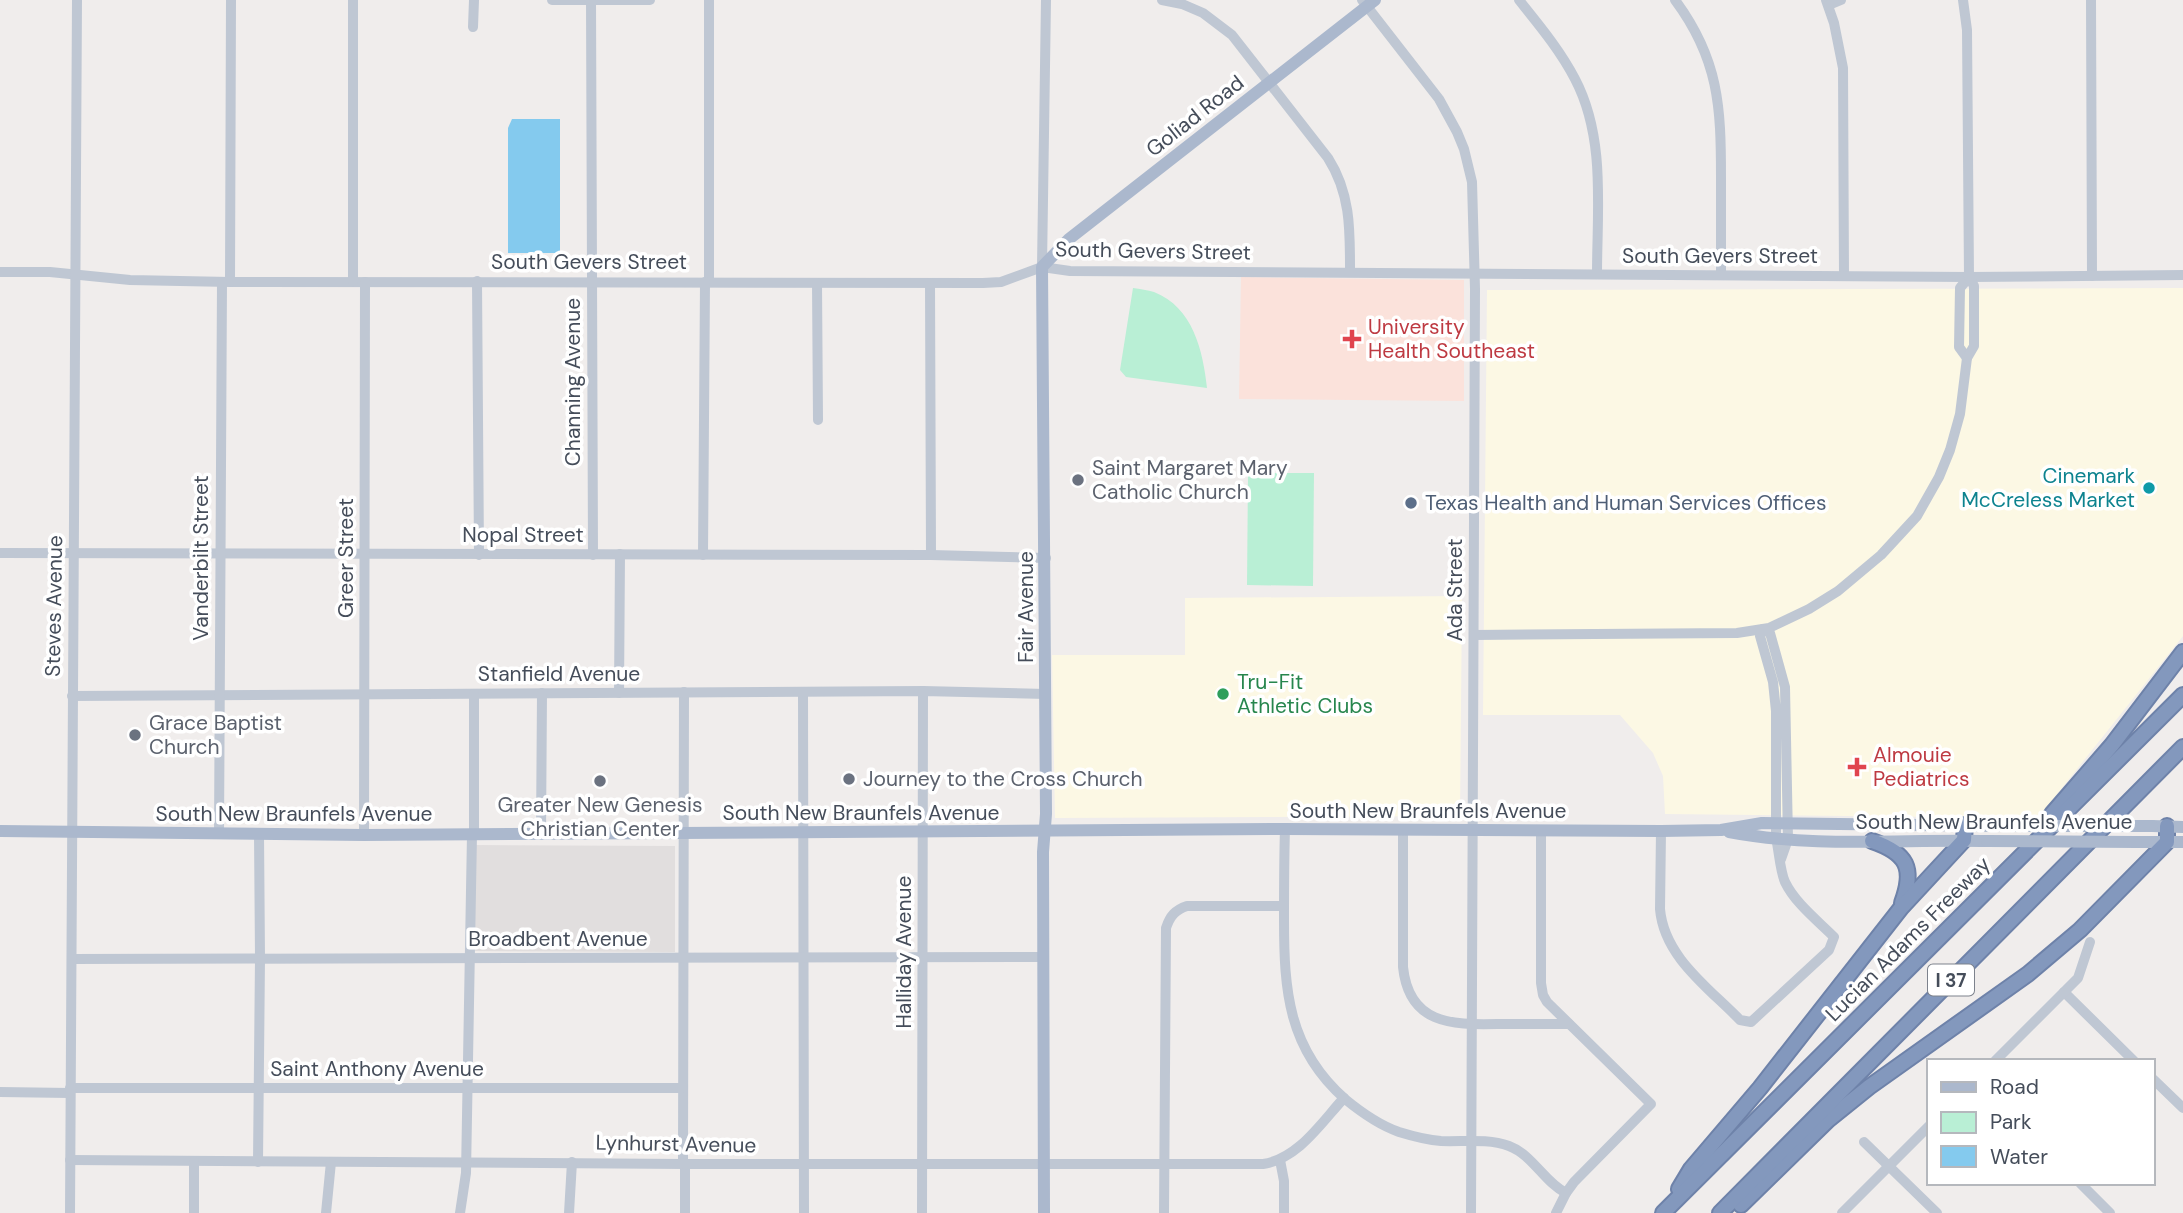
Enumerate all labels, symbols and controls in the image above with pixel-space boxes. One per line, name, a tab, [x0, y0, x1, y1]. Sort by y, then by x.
street label: Goliad Road	[1140, 69, 1250, 163]
street label: South Gevers Street	[1055, 235, 1251, 267]
street label: South Gevers Street	[1622, 242, 1818, 270]
street label: South Gevers Street	[491, 248, 687, 276]
street label: Channing Avenue	[559, 298, 587, 466]
place label: University Health Southeast	[1368, 313, 1535, 365]
marker: University Health Southeast	[1342, 329, 1362, 349]
place label: Saint Margaret Mary Catholic Church	[1092, 454, 1288, 506]
place label: Cinemark McCreless Market	[1961, 462, 2135, 514]
marker: Saint Margaret Mary Catholic Church	[1070, 472, 1086, 488]
street label: Vanderbilt Street	[187, 475, 215, 641]
marker: Cinemark McCreless Market	[2141, 480, 2157, 496]
place label: Texas Health and Human Services Offices	[1425, 489, 1827, 517]
marker: Texas Health and Human Services Offices	[1403, 495, 1419, 511]
street label: Greer Street	[332, 498, 360, 618]
street label: Nopal Street	[462, 521, 584, 549]
street label: Steves Avenue	[39, 535, 69, 677]
street label: Ada Street	[1441, 538, 1469, 642]
street label: Fair Avenue	[1012, 551, 1040, 663]
street label: Stanfield Avenue	[478, 660, 640, 688]
place label: Tru-Fit Athletic Clubs	[1237, 668, 1373, 720]
marker: Tru-Fit Athletic Clubs	[1215, 686, 1231, 702]
place label: Grace Baptist Church	[149, 709, 282, 761]
marker: Grace Baptist Church	[127, 727, 143, 743]
place label: Almouie Pediatrics	[1873, 741, 1969, 793]
marker: Almouie Pediatrics	[1847, 757, 1867, 777]
place label: Journey to the Cross Church	[863, 765, 1143, 793]
marker: Journey to the Cross Church	[841, 771, 857, 787]
marker: Greater New Genesis Christian Center	[592, 773, 608, 789]
place label: Greater New Genesis Christian Center	[497, 791, 703, 843]
street label: South New Braunfels Avenue	[1290, 797, 1567, 825]
street label: South New Braunfels Avenue	[723, 799, 1000, 827]
street label: South New Braunfels Avenue	[156, 800, 433, 828]
street label: South New Braunfels Avenue	[1856, 808, 2133, 836]
street label: Lucian Adams Freeway	[1819, 850, 1997, 1028]
street label: Halliday Avenue	[890, 875, 918, 1029]
street label: Broadbent Avenue	[468, 925, 648, 953]
road number: I 37	[1928, 964, 1974, 996]
street label: Saint Anthony Avenue	[270, 1055, 484, 1083]
legend	[1927, 1059, 2155, 1185]
text: Road	[1990, 1073, 2039, 1101]
text: Park	[1990, 1108, 2032, 1136]
street label: Lynhurst Avenue	[595, 1129, 757, 1159]
text: Water	[1990, 1143, 2048, 1171]

